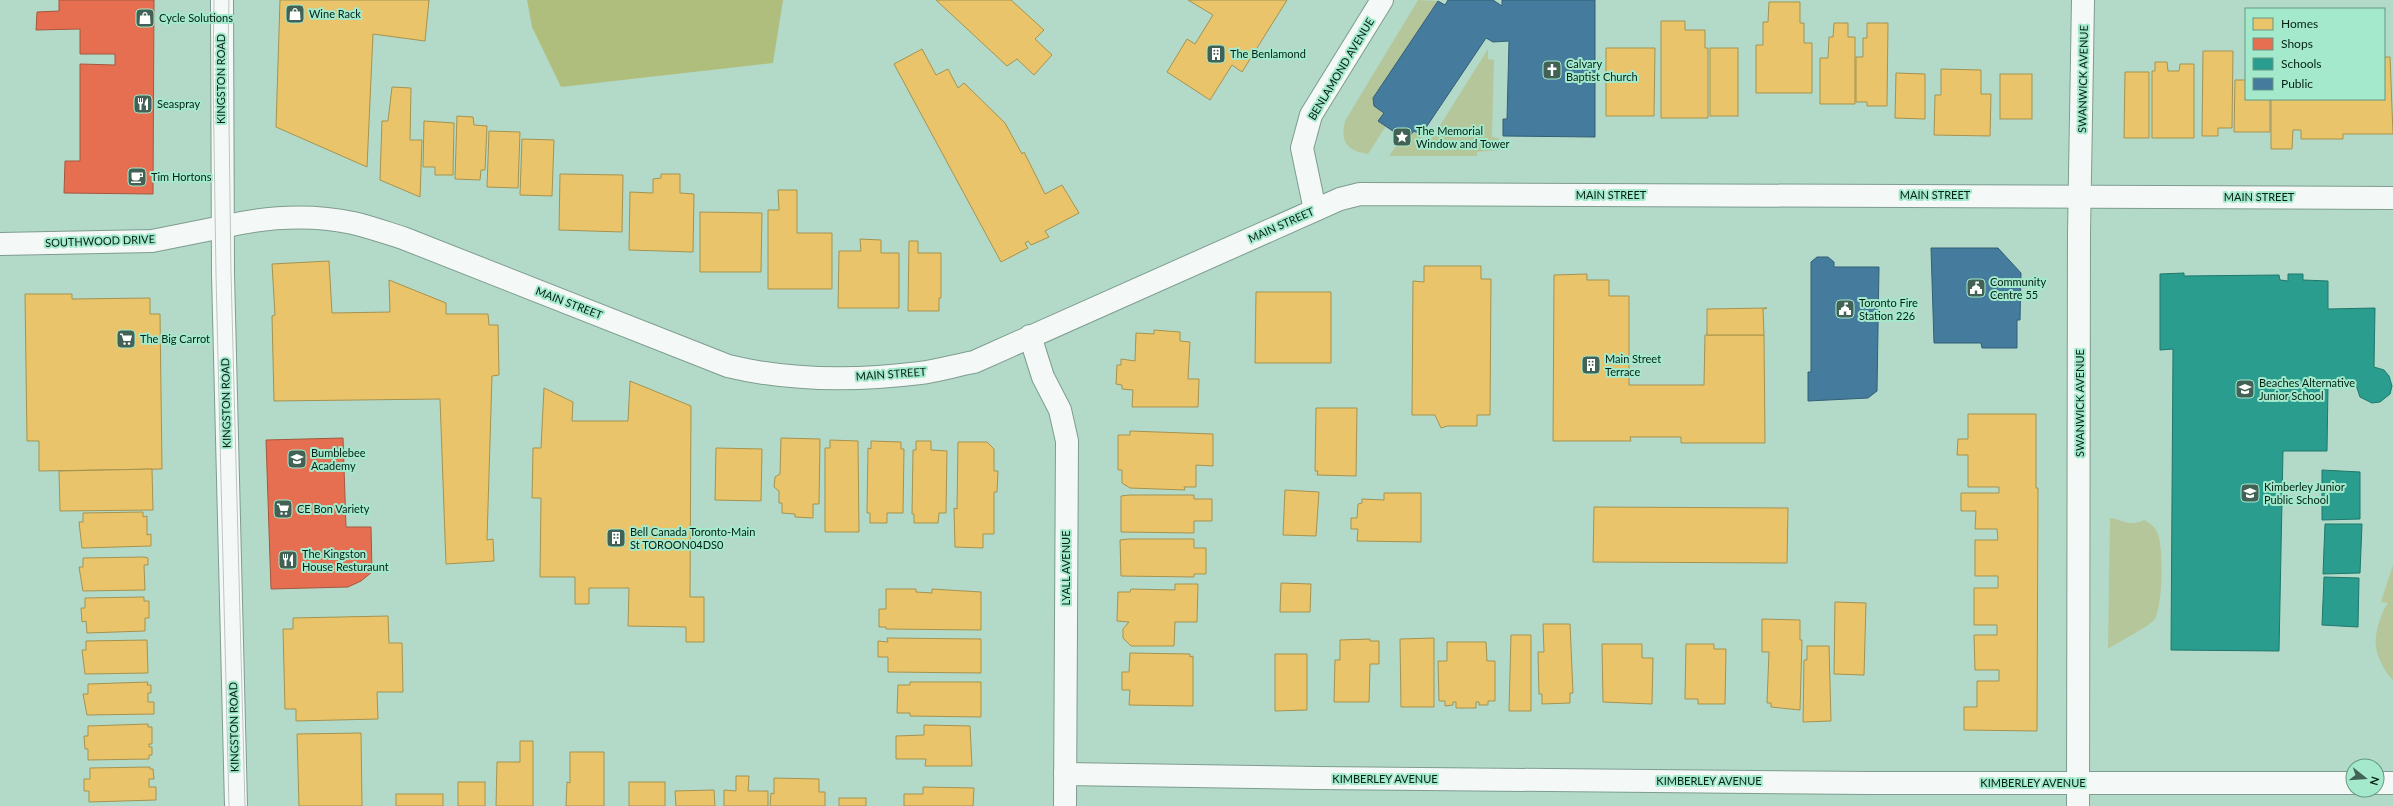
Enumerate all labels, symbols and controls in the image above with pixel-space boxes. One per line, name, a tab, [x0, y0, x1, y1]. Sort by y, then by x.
shop icon: Wine Rack	[284, 3, 306, 25]
shop icon: Cycle Solutions	[134, 7, 156, 29]
place label: Wine Rack	[309, 7, 361, 20]
legend	[2245, 8, 2385, 100]
place label: Cycle Solutions	[159, 11, 233, 24]
street label: BENLAMOND AVENUE	[1305, 15, 1376, 122]
text: Homes	[2281, 16, 2318, 31]
street label: SWANWICK AVENUE	[2075, 25, 2090, 133]
street label: KINGSTON ROAD	[214, 34, 227, 124]
text: Shops	[2281, 36, 2313, 51]
building icon: The Benlamond	[1205, 43, 1227, 65]
place label: The Benlamond	[1230, 47, 1306, 60]
text: Schools	[2281, 56, 2322, 71]
place label: Calvary Baptist Church	[1566, 57, 1638, 83]
church icon: Calvary Baptist Church	[1541, 59, 1563, 81]
text: Public	[2281, 76, 2313, 91]
restaurant icon: Seaspray	[132, 93, 154, 115]
place label: Seaspray	[157, 97, 200, 110]
place label: The Memorial Window and Tower	[1416, 124, 1510, 150]
place icon: The Memorial Window and Tower	[1391, 126, 1413, 148]
cafe icon: Tim Hortons	[126, 166, 148, 188]
place label: Tim Hortons	[151, 170, 212, 183]
street label: MAIN STREET	[1576, 188, 1647, 201]
street label: MAIN STREET	[1900, 188, 1971, 201]
street label: MAIN STREET	[2224, 190, 2295, 203]
street label: MAIN STREET	[1246, 204, 1316, 245]
street label: SOUTHWOOD DRIVE	[45, 232, 155, 249]
place label: Community Centre 55	[1990, 275, 2046, 301]
public building icon: Community Centre 55	[1965, 277, 1987, 299]
street label: MAIN STREET	[534, 284, 605, 321]
place label: Toronto Fire Station 226	[1859, 296, 1918, 322]
public building icon: Toronto Fire Station 226	[1834, 298, 1856, 320]
supermarket icon: The Big Carrot	[115, 328, 137, 350]
place label: The Big Carrot	[140, 332, 210, 345]
street label: SWANWICK AVENUE	[2073, 349, 2086, 457]
place label: Main Street Terrace	[1605, 352, 1661, 378]
building icon: Main Street Terrace	[1580, 354, 1602, 376]
street label: KINGSTON ROAD	[218, 358, 233, 448]
street label: MAIN STREET	[855, 365, 927, 382]
place label: Beaches Alternative Junior School	[2259, 376, 2355, 402]
school or university icon: Beaches Alternative Junior School	[2234, 378, 2256, 400]
place label: Bumblebee Academy	[311, 446, 366, 472]
school or university icon: Bumblebee Academy	[286, 448, 308, 470]
place label: Kimberley Junior Public School	[2264, 480, 2345, 506]
school or university icon: Kimberley Junior Public School	[2239, 482, 2261, 504]
supermarket icon: CE Bon Variety	[272, 498, 294, 520]
place label: CE Bon Variety	[297, 502, 370, 515]
place label: Bell Canada Toronto-Main St TOROON04DS0	[630, 525, 755, 551]
building icon: Bell Canada Toronto-Main St TOROON04DS0	[605, 527, 627, 549]
street label: LYALL AVENUE	[1059, 530, 1072, 606]
place label: The Kingston House Resturaunt	[302, 547, 389, 573]
restaurant icon: The Kingston House Resturaunt	[277, 549, 299, 571]
street label: KINGSTON ROAD	[226, 682, 241, 772]
north arrow	[2345, 758, 2385, 798]
street label: KIMBERLEY AVENUE	[1332, 772, 1438, 785]
street label: KIMBERLEY AVENUE	[1656, 774, 1762, 787]
text: N	[2368, 775, 2382, 787]
street label: KIMBERLEY AVENUE	[1980, 776, 2086, 789]

